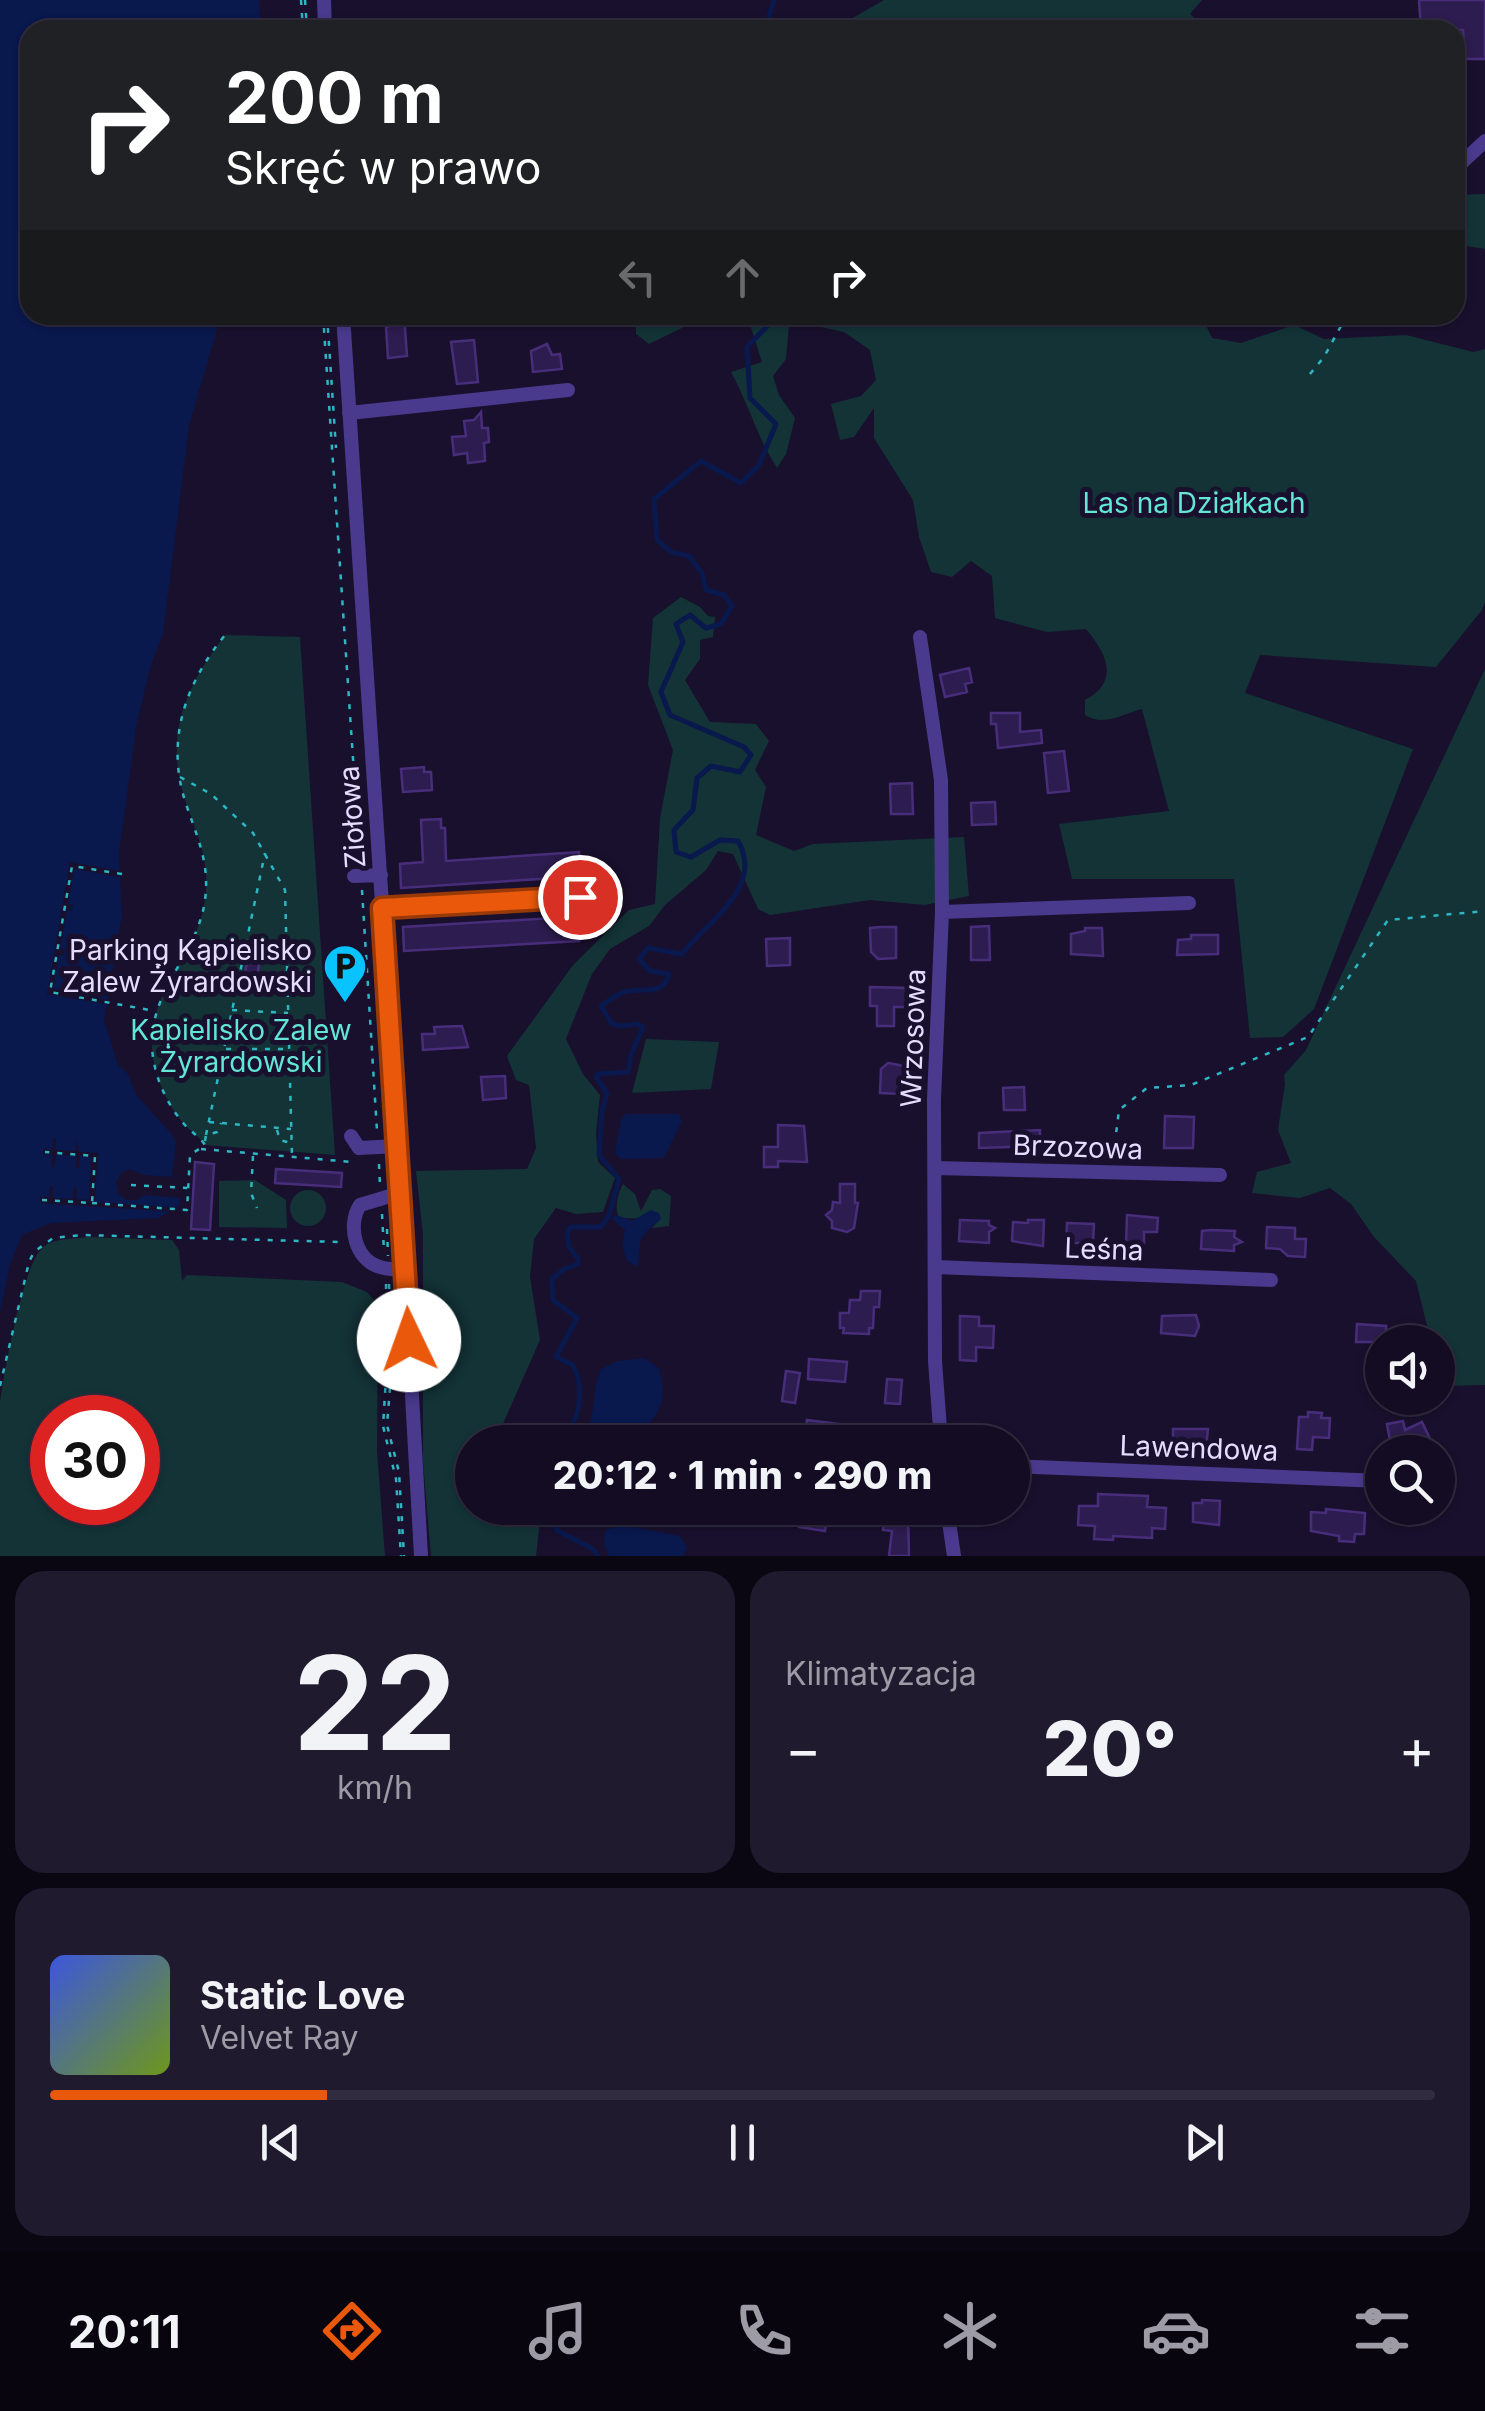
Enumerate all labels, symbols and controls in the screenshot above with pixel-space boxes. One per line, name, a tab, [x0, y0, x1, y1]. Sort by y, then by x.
text: 200 m	[225, 55, 444, 140]
icon: right	[60, 60, 190, 190]
text: Skręć w prawo	[225, 140, 542, 195]
icon: left	[610, 250, 665, 305]
icon: ahead	[715, 250, 770, 305]
icon: right	[820, 250, 875, 305]
park label: Las na Działkach	[1083, 486, 1305, 520]
street label: Ziołowa	[331, 764, 373, 870]
pin	[538, 855, 623, 940]
icon: arrive	[553, 870, 608, 925]
place label: Parking Kąpielisko Zalew Żyrardowski	[62, 933, 312, 999]
parking icon: Parking Kąpielisko Zalew Żyrardowski	[322, 943, 368, 1004]
street label: Wrzosowa	[894, 968, 932, 1108]
park label: Kapielisko Zalew Żyrardowski	[130, 1013, 352, 1079]
street label: Brzozowa	[1012, 1128, 1144, 1166]
street label: Leśna	[1064, 1231, 1144, 1267]
position arrow	[357, 1288, 461, 1392]
map controls	[1365, 1325, 1455, 1525]
button: sound	[1365, 1325, 1455, 1415]
speed limit sign: 30	[30, 1395, 160, 1525]
street label: Lawendowa	[1119, 1428, 1279, 1468]
button: search	[1365, 1435, 1455, 1525]
text: 20:12 · 1 min · 290 m	[553, 1452, 932, 1498]
text: 22	[293, 1624, 457, 1781]
text: Klimatyzacja	[785, 1654, 977, 1693]
text: 20°	[1043, 1703, 1177, 1794]
text: −	[785, 1716, 821, 1782]
text: +	[1399, 1716, 1435, 1782]
text: km/h	[337, 1768, 413, 1807]
text: Static Love	[200, 1972, 405, 2018]
text: Velvet Ray	[200, 2018, 358, 2057]
icon: previous	[253, 2115, 308, 2170]
icon: pause	[715, 2115, 770, 2170]
icon: next	[1177, 2115, 1232, 2170]
icon: directions	[317, 2296, 387, 2366]
icon: music	[523, 2296, 593, 2366]
icon: phone	[729, 2296, 799, 2366]
icon: climate	[935, 2296, 1005, 2366]
icon: car	[1141, 2296, 1211, 2366]
icon: filters	[1347, 2296, 1417, 2366]
text: 20:11	[68, 2304, 181, 2359]

